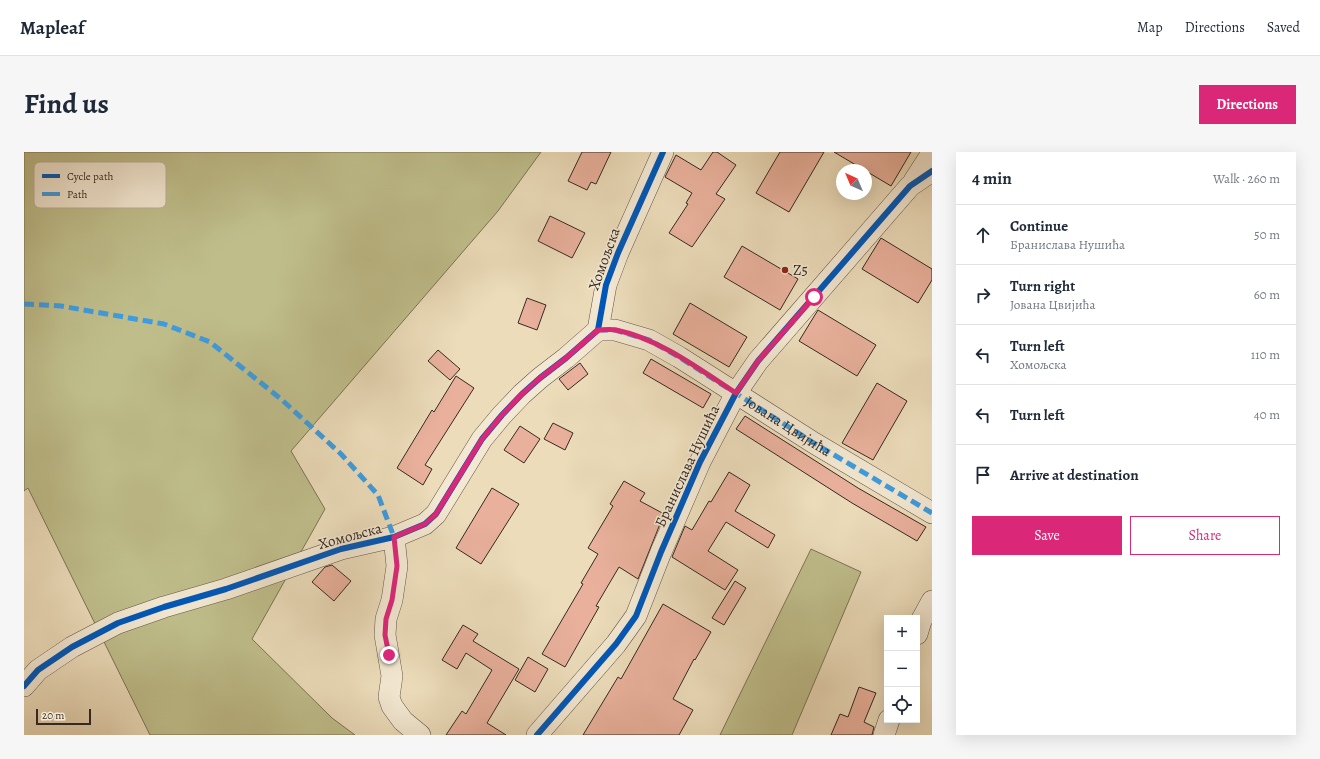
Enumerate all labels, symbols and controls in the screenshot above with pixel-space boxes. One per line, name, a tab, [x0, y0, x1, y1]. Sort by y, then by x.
text: Mapleaf	[20, 15, 85, 41]
text: Map	[1137, 18, 1163, 37]
text: Directions	[1185, 18, 1245, 37]
text: Saved	[1267, 18, 1300, 37]
text: Find us	[24, 85, 109, 123]
button: Directions	[1199, 85, 1296, 124]
legend	[34, 162, 166, 208]
north arrow	[836, 164, 872, 200]
text: 4 min	[972, 167, 1012, 190]
text: Cycle path	[67, 169, 114, 184]
text: Walk · 260 m	[1213, 170, 1280, 187]
text: Path	[67, 187, 88, 202]
text: Continue	[1010, 216, 1068, 236]
icon: ahead	[972, 224, 994, 246]
street label: Хомољска	[583, 225, 625, 293]
text: 50 m	[1254, 226, 1280, 243]
text: Бранислава Нушића	[1010, 236, 1125, 253]
place label: Z5	[793, 260, 808, 280]
marker: Z5	[780, 265, 790, 275]
text: Turn right	[1010, 276, 1075, 296]
icon: right	[972, 284, 994, 306]
text: 60 m	[1254, 286, 1280, 303]
route start	[805, 288, 823, 306]
text: Јована Цвијића	[1010, 296, 1095, 313]
text: Turn left	[1010, 336, 1065, 356]
icon: left	[972, 344, 994, 366]
text: 110 m	[1251, 346, 1280, 363]
text: Хомољска	[1010, 356, 1067, 373]
street label: Јована Цвијића	[741, 391, 835, 461]
street label: Бранислава Нушића	[650, 402, 724, 530]
icon: left	[972, 404, 994, 426]
text: Turn left	[1010, 405, 1065, 425]
text: 40 m	[1254, 406, 1280, 423]
icon: arrive	[972, 464, 994, 486]
text: Arrive at destination	[1010, 465, 1139, 485]
button: Save	[972, 516, 1122, 555]
button: Share	[1130, 516, 1280, 555]
street label: Хомољска	[316, 518, 384, 554]
map controls	[884, 615, 920, 723]
button: +	[884, 615, 920, 651]
route end	[380, 646, 398, 664]
button: −	[884, 651, 920, 687]
button: locate	[884, 687, 920, 723]
scale bar	[36, 707, 91, 726]
text: 20 m	[42, 708, 64, 723]

